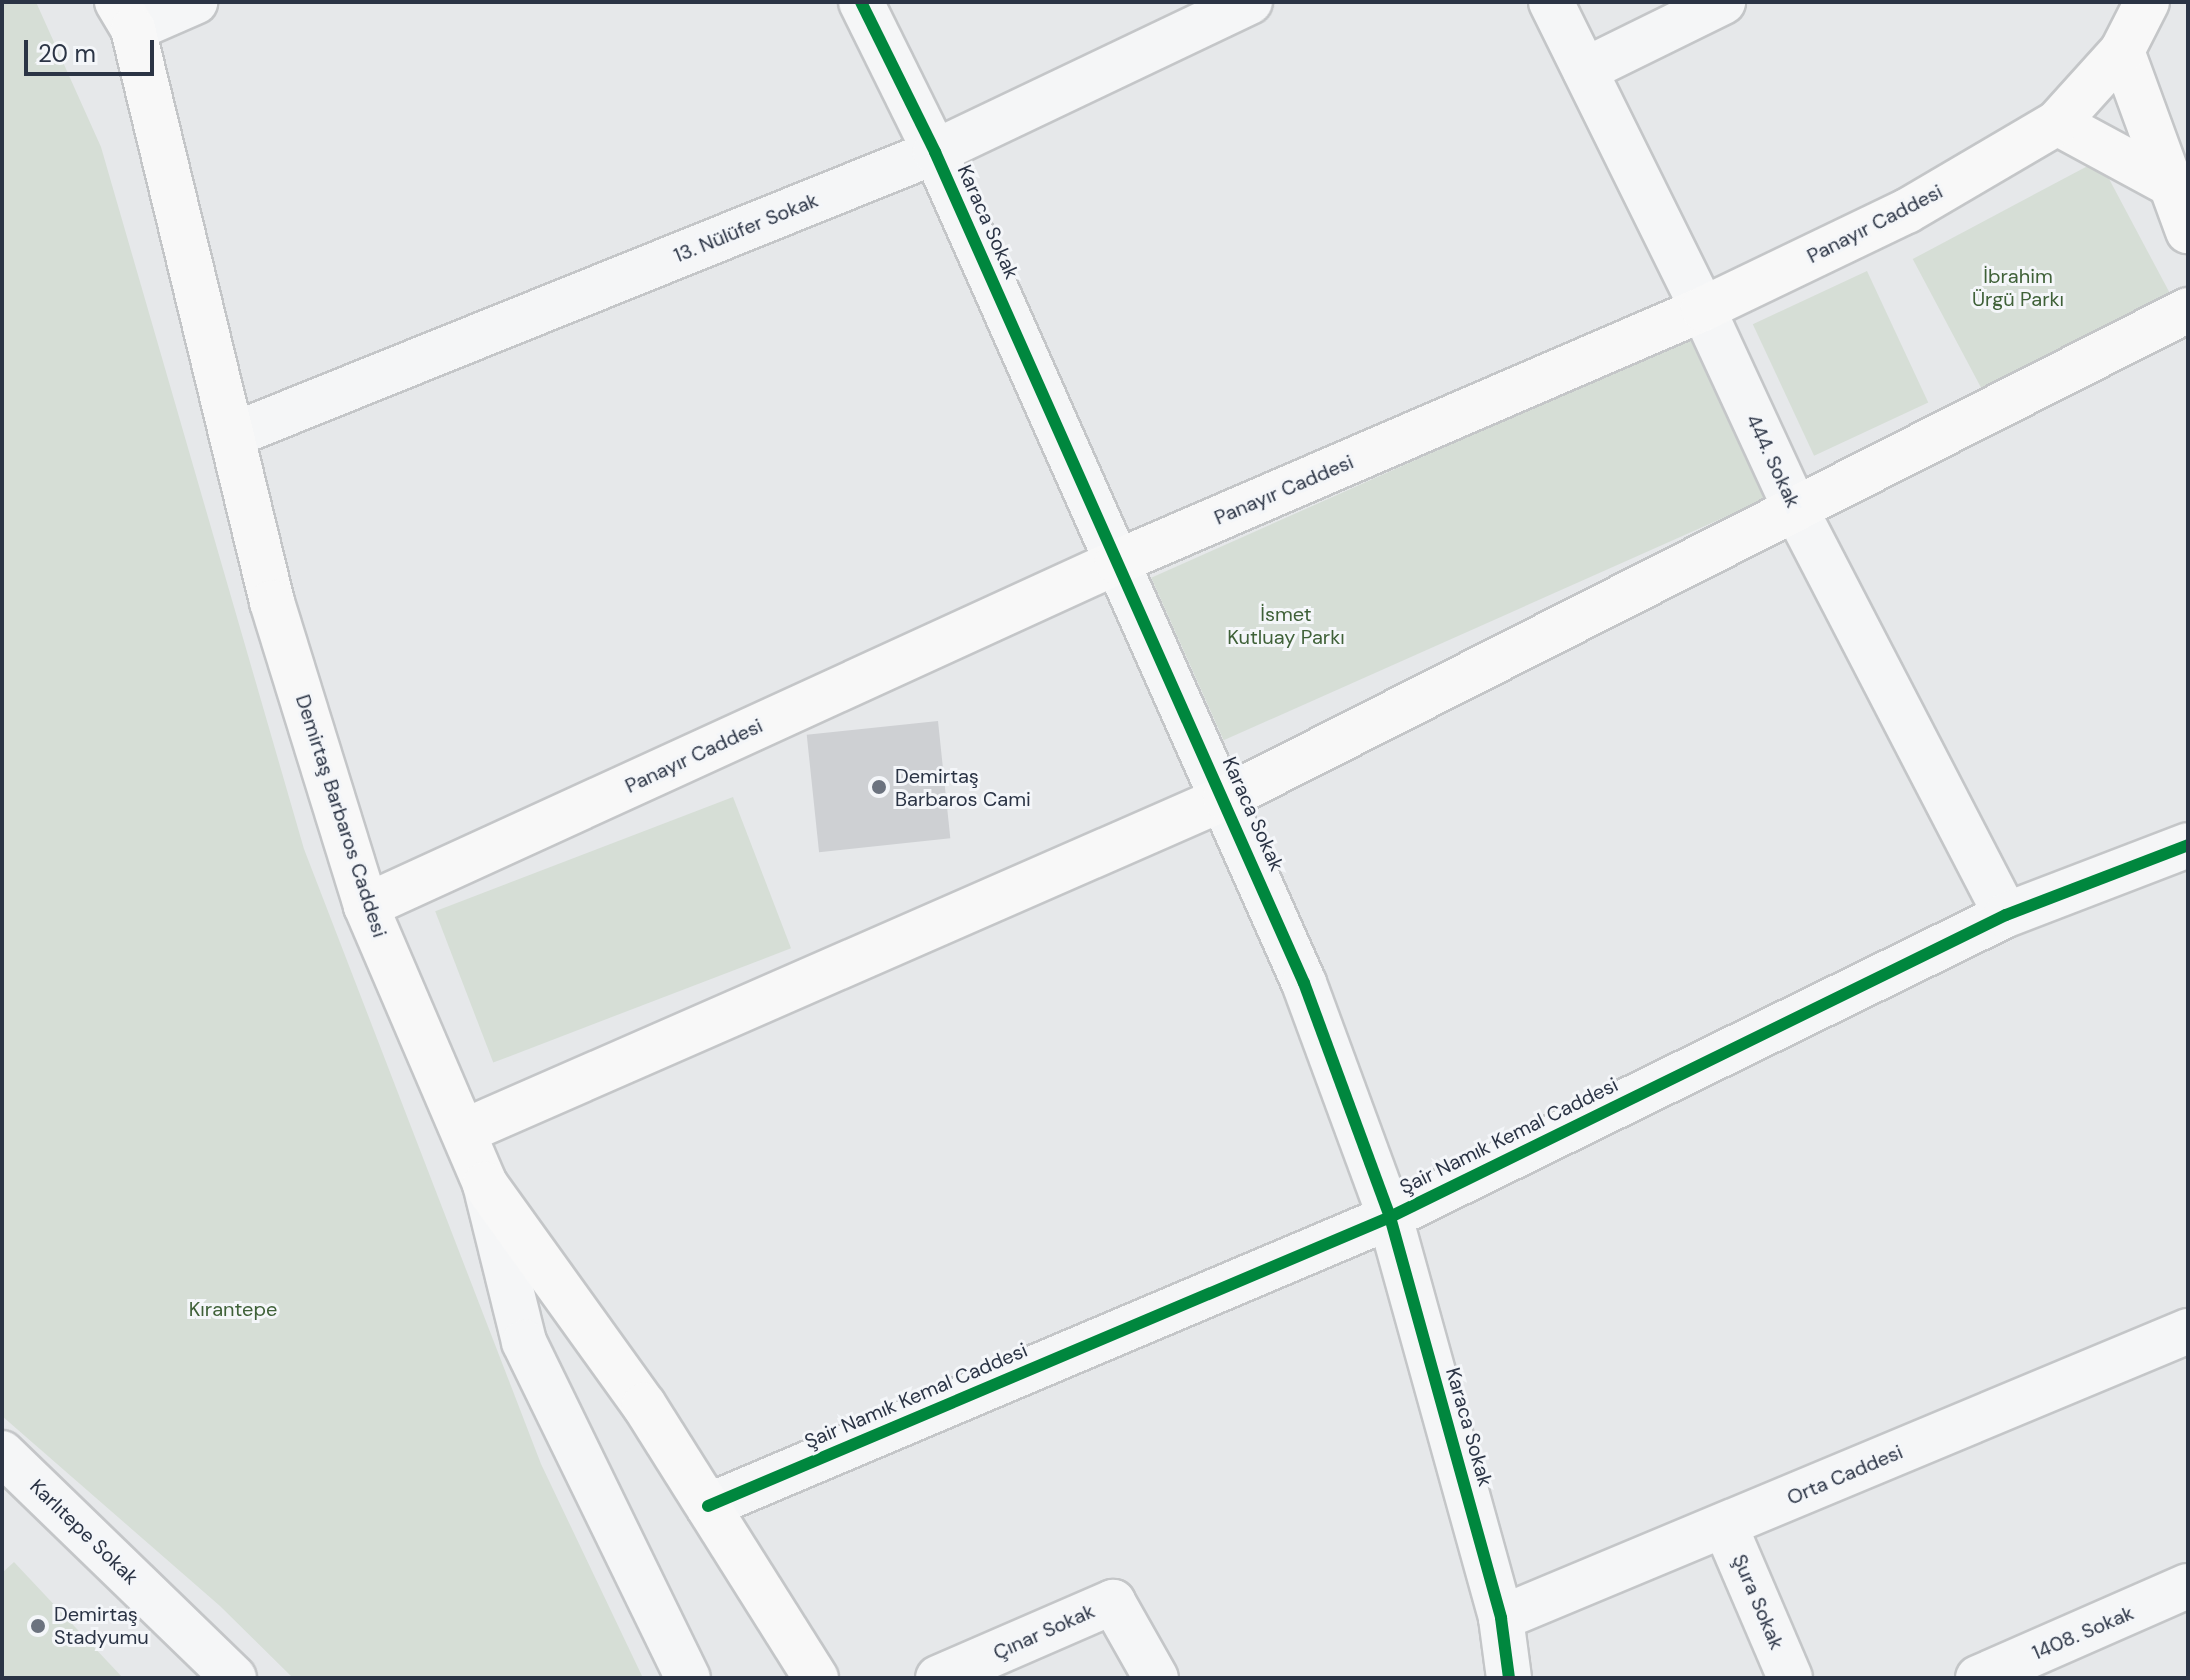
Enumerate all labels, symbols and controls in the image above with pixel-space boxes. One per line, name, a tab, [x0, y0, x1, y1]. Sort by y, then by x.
scale bar	[28, 24, 158, 74]
text: 20 m	[38, 38, 96, 69]
street label: Karaca Sokak	[952, 161, 1024, 283]
street label: Panayır Caddesi	[1803, 180, 1947, 268]
street label: 13. Nülüfer Sokak	[670, 188, 822, 268]
park label: İbrahim Ürgü Parkı	[1972, 265, 2064, 312]
street label: 444. Sokak	[1741, 411, 1805, 511]
street label: Panayır Caddesi	[1211, 450, 1357, 530]
park label: İsmet Kutluay Parkı	[1227, 603, 1345, 650]
street label: Demirtaş Barbaros Caddesi	[290, 692, 392, 940]
street label: Panayır Caddesi	[621, 714, 767, 798]
street label: Karaca Sokak	[1217, 753, 1289, 875]
place label: Demirtaş Barbaros Cami	[895, 764, 1031, 811]
marker: Demirtaş Barbaros Cami	[870, 778, 888, 796]
street label: Şair Namık Kemal Caddesi	[1396, 1073, 1622, 1199]
park label: Kırantepe	[189, 1297, 277, 1321]
street label: Şair Namık Kemal Caddesi	[801, 1338, 1031, 1454]
street label: Karaca Sokak	[1441, 1365, 1497, 1489]
street label: Orta Caddesi	[1784, 1440, 1906, 1510]
street label: Karlıtepe Sokak	[25, 1474, 143, 1590]
street label: Şura Sokak	[1727, 1551, 1789, 1653]
street label: Çınar Sokak	[990, 1599, 1098, 1665]
street label: 1408. Sokak	[2029, 1601, 2137, 1665]
place label: Demirtaş Stadyumu	[54, 1602, 149, 1649]
marker: Demirtaş Stadyumu	[29, 1617, 47, 1635]

